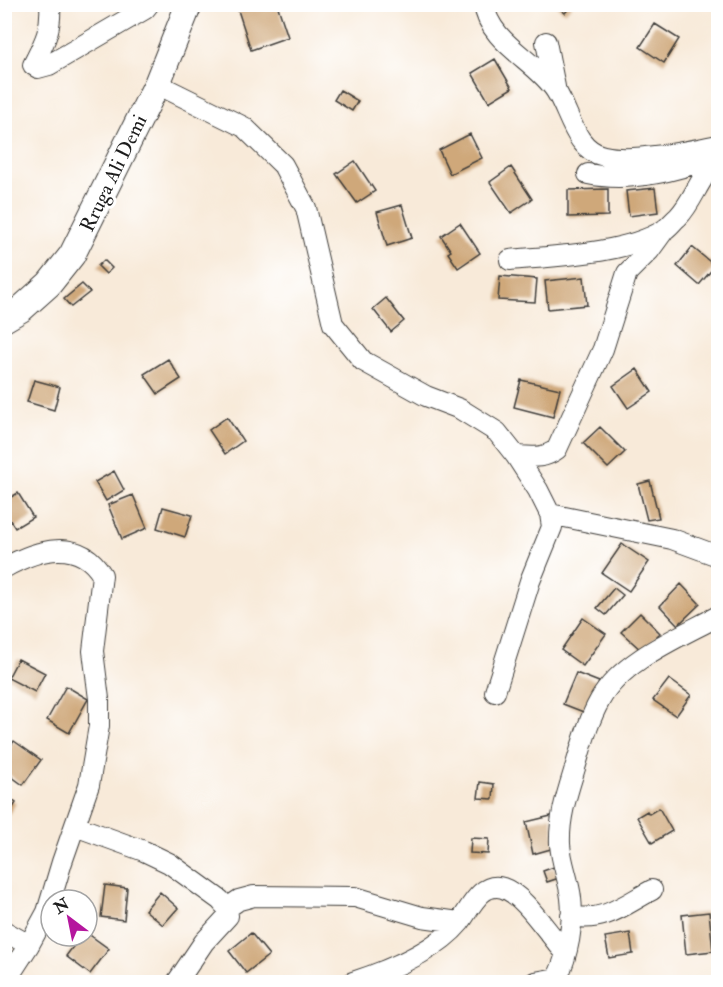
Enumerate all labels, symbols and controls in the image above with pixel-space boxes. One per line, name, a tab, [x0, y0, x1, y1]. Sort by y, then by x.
street label: Rruga Ali Demi	[74, 111, 153, 236]
north arrow	[39, 888, 99, 948]
text: N	[49, 893, 74, 919]

